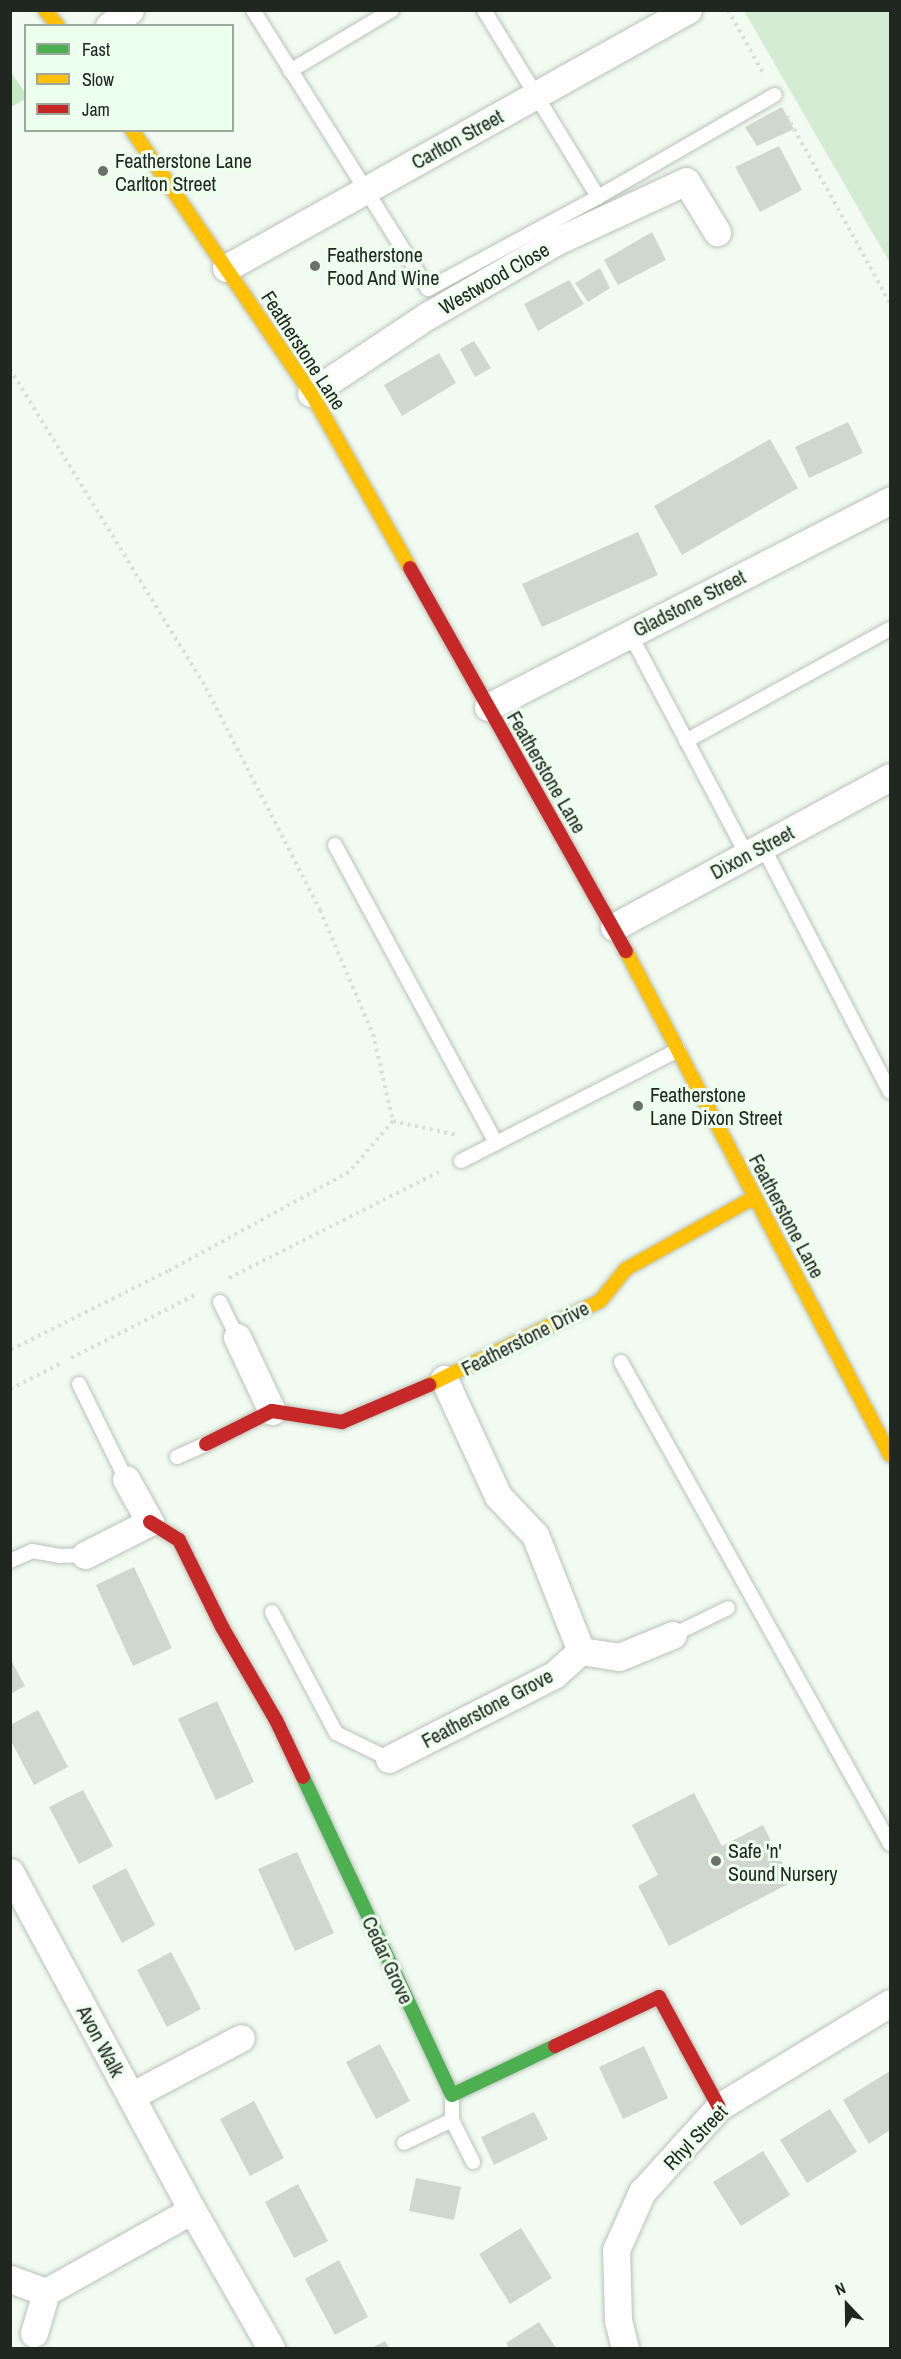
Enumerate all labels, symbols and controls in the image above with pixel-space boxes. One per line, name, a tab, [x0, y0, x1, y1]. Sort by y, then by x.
legend	[24, 24, 234, 132]
text: Fast	[82, 37, 110, 62]
text: Slow	[82, 67, 114, 92]
text: Jam	[82, 97, 110, 122]
street label: Carlton Street	[407, 104, 507, 174]
place label: Featherstone Lane Carlton Street	[115, 148, 252, 195]
marker: Featherstone Lane Carlton Street	[96, 164, 110, 178]
street label: Westwood Close	[435, 237, 553, 319]
place label: Featherstone Food And Wine	[327, 243, 440, 290]
marker: Featherstone Food And Wine	[308, 259, 322, 273]
street label: Featherstone Lane	[257, 286, 351, 414]
street label: Gladstone Street	[629, 564, 749, 642]
street label: Featherstone Lane	[502, 707, 592, 837]
street label: Dixon Street	[706, 820, 798, 884]
place label: Featherstone Lane Dixon Street	[650, 1082, 782, 1129]
marker: Featherstone Lane Dixon Street	[631, 1099, 645, 1113]
street label: Featherstone Lane	[744, 1150, 830, 1282]
street label: Featherstone Drive	[457, 1296, 593, 1380]
street label: Featherstone Grove	[417, 1663, 557, 1753]
place label: Safe 'n' Sound Nursery	[728, 1838, 837, 1885]
marker: Safe 'n' Sound Nursery	[709, 1854, 723, 1868]
street label: Cedar Grove	[357, 1912, 419, 2008]
street label: Avon Walk	[72, 2001, 130, 2081]
street label: Rhyl Street	[658, 2099, 732, 2175]
north arrow	[817, 2275, 877, 2335]
text: N	[832, 2276, 849, 2300]

